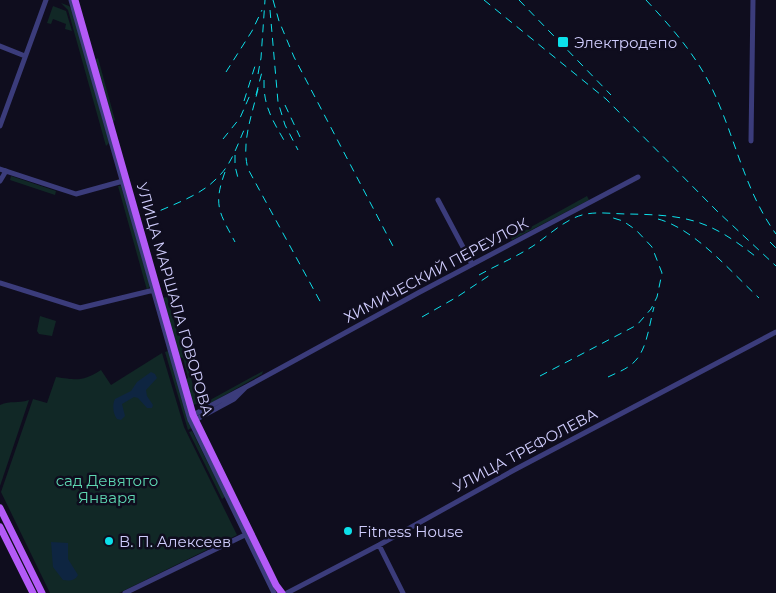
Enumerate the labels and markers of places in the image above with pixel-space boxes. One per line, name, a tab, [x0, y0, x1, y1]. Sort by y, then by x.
place label: Электродепо	[574, 33, 677, 52]
marker: Электродепо	[556, 35, 570, 49]
place label: Fitness House	[358, 522, 463, 541]
marker: Fitness House	[342, 525, 354, 537]
place label: В. П. Алексеев	[119, 532, 231, 551]
marker: В. П. Алексеев	[103, 535, 115, 547]

